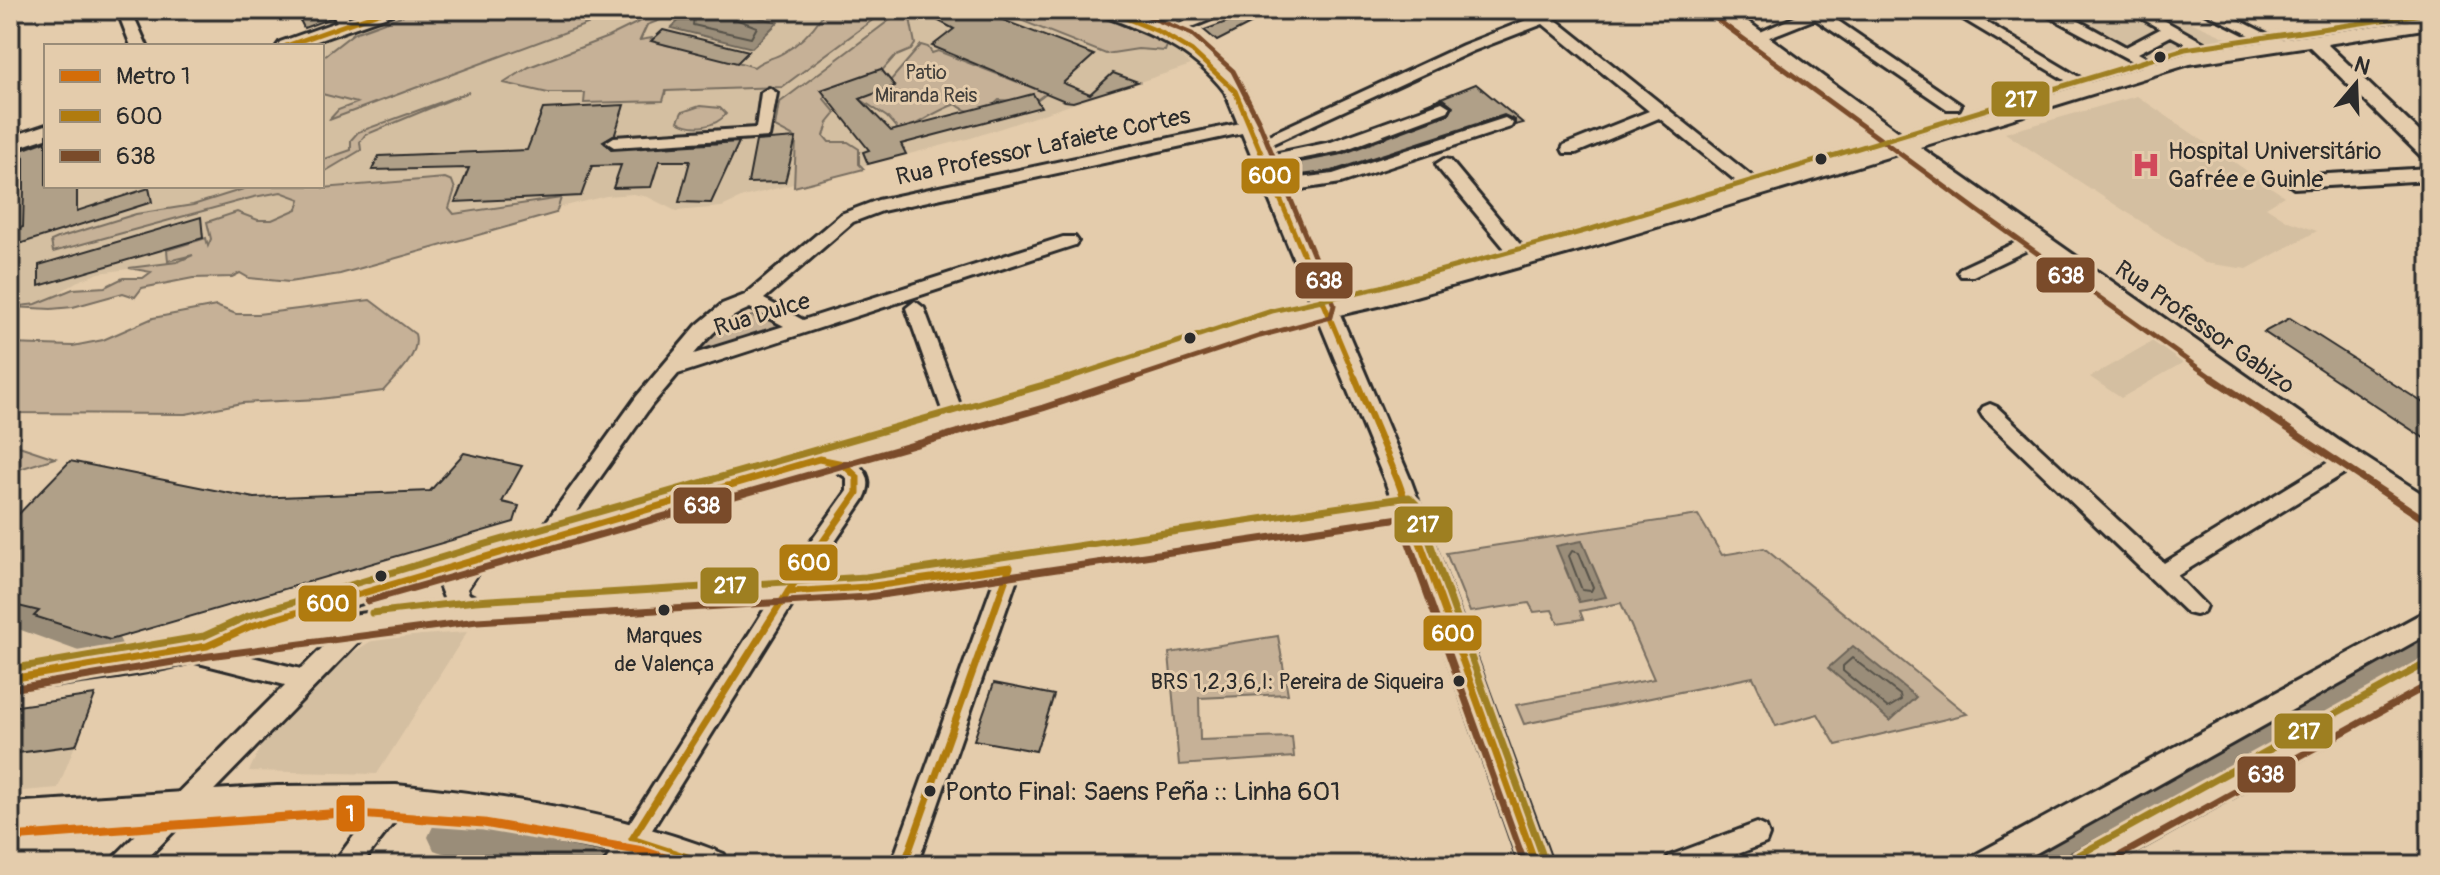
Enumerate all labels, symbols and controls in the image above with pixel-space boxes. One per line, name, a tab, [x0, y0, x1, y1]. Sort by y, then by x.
legend	[44, 44, 324, 188]
north arrow	[2316, 44, 2396, 124]
unlabelled marker	[2152, 49, 2168, 65]
text: N	[2351, 50, 2374, 82]
park label: Patio Miranda Reis	[875, 60, 977, 108]
text: Metro 1	[116, 62, 190, 91]
line badge: 217	[1990, 80, 2051, 118]
text: 217	[2005, 86, 2038, 114]
street label: Rua Professor Lafaiete Cortes	[893, 101, 1193, 192]
text: 600	[116, 102, 163, 131]
place label: Hospital Universitário Gafrée e Guinle	[2168, 137, 2382, 194]
text: 638	[116, 142, 155, 171]
hospital icon: Hospital Universitário Gafrée e Guinle	[2131, 150, 2161, 180]
unlabelled marker	[1813, 151, 1829, 167]
line badge: 600	[1240, 157, 1301, 195]
text: 600	[1249, 162, 1291, 190]
street label: Rua Professor Gabizo	[2109, 254, 2300, 400]
line badge: 638	[2035, 256, 2096, 294]
line badge: 638	[1294, 261, 1354, 300]
text: 638	[2048, 262, 2084, 290]
text: 638	[1306, 267, 1342, 295]
street label: Rua Dulce	[711, 286, 814, 343]
unlabelled marker	[1182, 330, 1198, 346]
line badge: 638	[672, 486, 733, 525]
text: 638	[684, 492, 720, 520]
line badge: 217	[1393, 505, 1454, 544]
text: 217	[1407, 511, 1440, 539]
line badge: 600	[778, 543, 839, 582]
text: 600	[788, 549, 830, 577]
line badge: 217	[699, 566, 760, 605]
unlabelled marker	[373, 568, 389, 584]
text: 217	[714, 572, 747, 600]
line badge: 600	[297, 584, 358, 623]
text: 600	[307, 590, 349, 618]
marker: Marques de Valença	[656, 602, 672, 618]
line badge: 600	[1422, 614, 1483, 652]
text: 600	[1432, 620, 1474, 648]
place label: Marques de Valença	[614, 622, 714, 678]
place label: BRS 1,2,3,6,I: Pereira de Siqueira	[1150, 668, 1444, 696]
marker: BRS 1,2,3,6,I: Pereira de Siqueira	[1451, 673, 1467, 689]
line badge: 217	[2273, 712, 2334, 750]
text: 217	[2288, 718, 2321, 746]
line badge: 638	[2236, 755, 2297, 794]
text: 638	[2248, 761, 2284, 789]
place label: Ponto Final: Saens Peña :: Linha 601	[945, 776, 1340, 808]
marker: Ponto Final: Saens Peña :: Linha 601	[922, 783, 938, 799]
line badge: 1	[335, 794, 366, 833]
text: 1	[346, 800, 354, 828]

